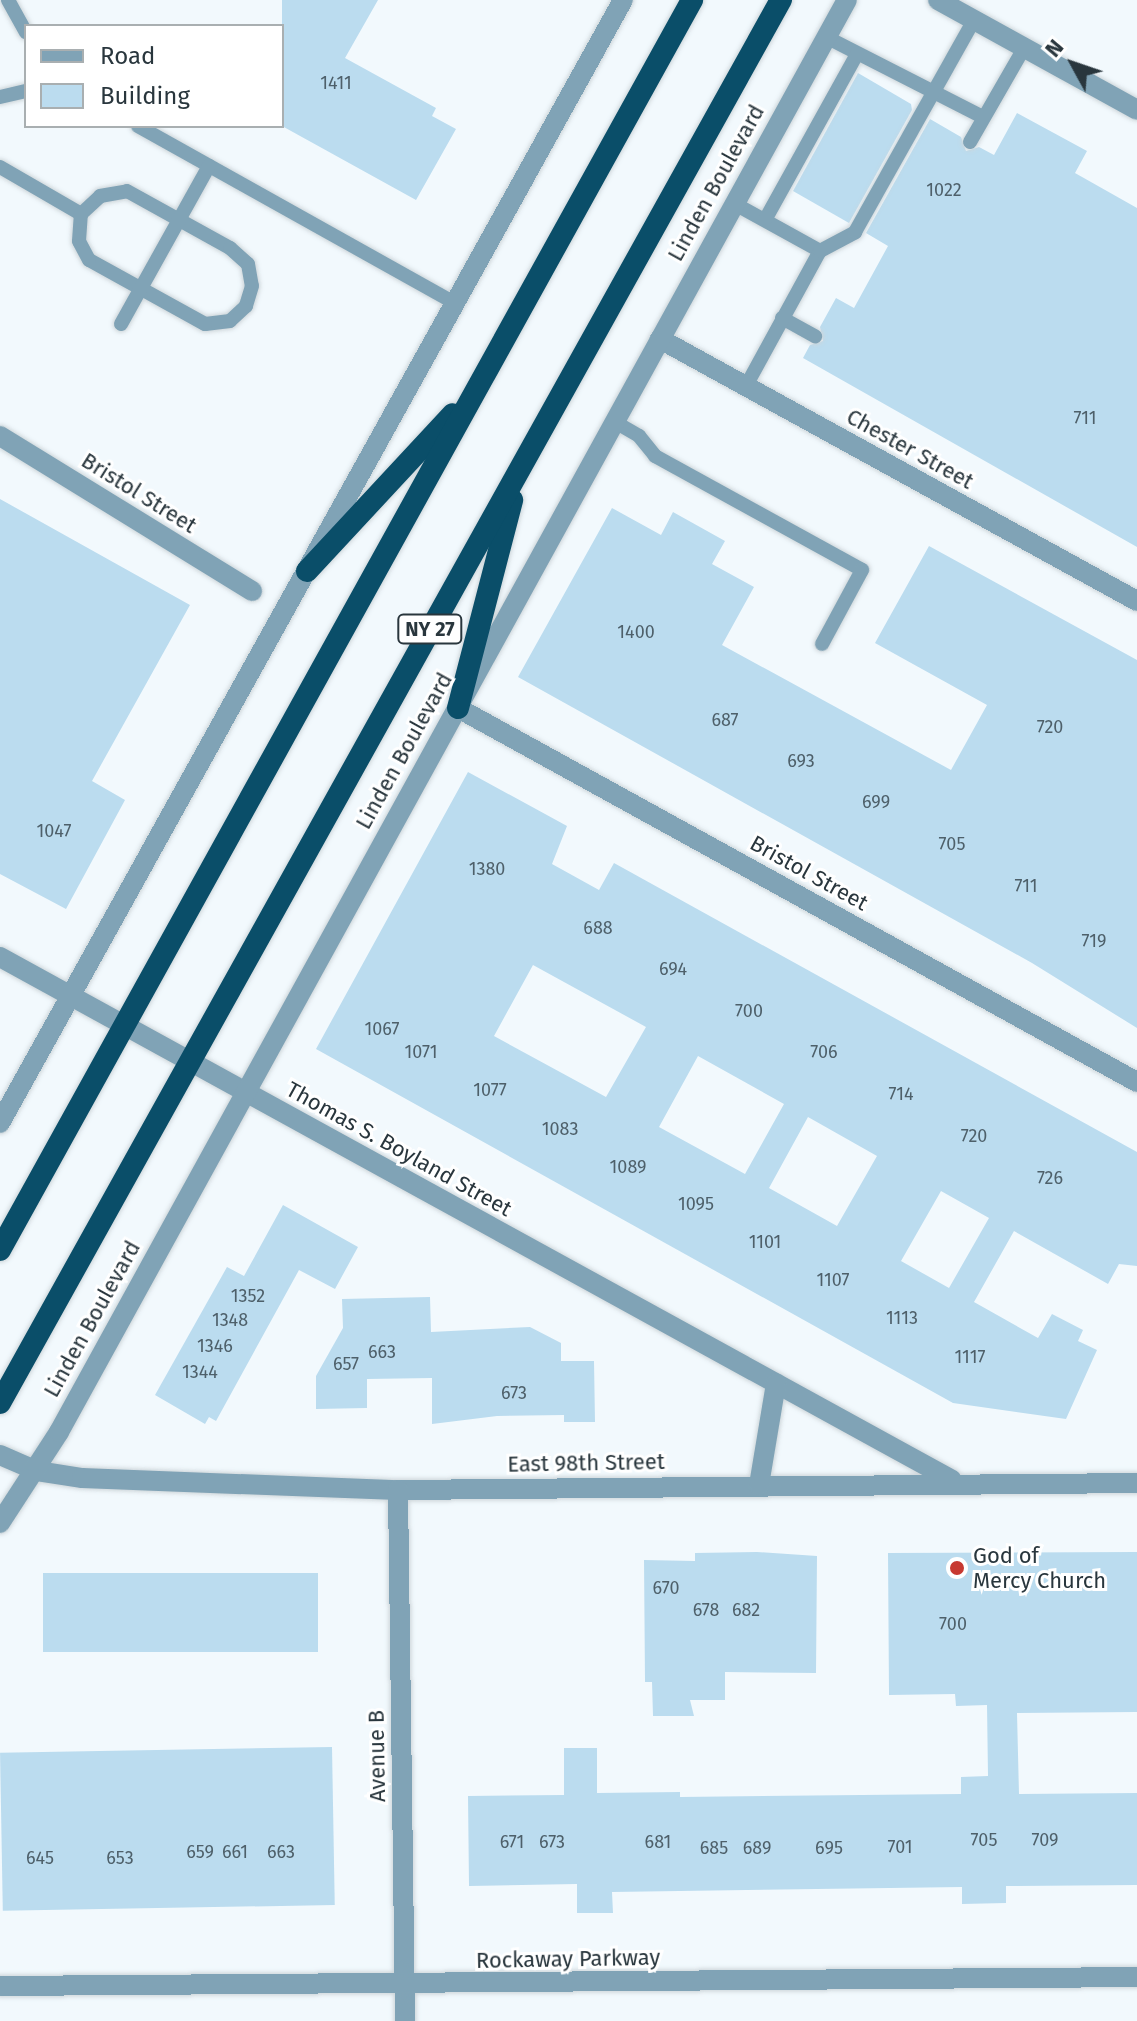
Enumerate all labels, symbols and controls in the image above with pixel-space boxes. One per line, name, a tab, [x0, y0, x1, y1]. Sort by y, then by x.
legend	[24, 24, 284, 128]
north arrow	[1033, 24, 1113, 104]
text: N	[1039, 34, 1069, 63]
text: Road	[100, 42, 155, 70]
house number: 1411	[320, 72, 352, 94]
text: Building	[100, 82, 190, 110]
street label: Linden Boulevard	[662, 100, 770, 266]
house number: 1022	[926, 179, 962, 201]
street label: Chester Street	[842, 403, 978, 495]
house number: 711	[1073, 407, 1097, 429]
street label: Bristol Street	[77, 447, 201, 539]
road number: NY 27	[396, 613, 464, 645]
house number: 1400	[617, 621, 655, 643]
street label: Linden Boulevard	[350, 668, 458, 834]
house number: 687	[711, 709, 739, 731]
house number: 720	[1037, 716, 1063, 738]
house number: 693	[787, 750, 815, 772]
house number: 699	[862, 791, 890, 813]
house number: 1047	[37, 820, 71, 842]
street label: Bristol Street	[745, 830, 873, 916]
house number: 705	[939, 833, 965, 855]
house number: 1380	[469, 858, 505, 880]
house number: 711	[1014, 875, 1038, 897]
house number: 688	[583, 917, 613, 939]
house number: 719	[1082, 930, 1106, 952]
house number: 694	[659, 958, 687, 980]
house number: 700	[735, 1000, 763, 1022]
house number: 1067	[365, 1018, 399, 1040]
house number: 1071	[405, 1041, 437, 1063]
house number: 706	[810, 1041, 838, 1063]
street label: Thomas S. Boyland Street	[282, 1076, 516, 1222]
house number: 1077	[473, 1079, 507, 1101]
house number: 714	[888, 1083, 914, 1105]
house number: 1083	[542, 1118, 578, 1140]
house number: 720	[961, 1125, 987, 1147]
house number: 1089	[610, 1156, 646, 1178]
house number: 726	[1037, 1167, 1063, 1189]
house number: 1095	[678, 1193, 714, 1215]
house number: 1101	[749, 1231, 781, 1253]
street label: Linden Boulevard	[38, 1236, 146, 1402]
house number: 1107	[816, 1269, 850, 1291]
house number: 1352	[231, 1285, 265, 1307]
house number: 1113	[886, 1307, 918, 1329]
house number: 1348	[212, 1309, 248, 1331]
house number: 1346	[197, 1335, 233, 1357]
house number: 663	[368, 1341, 396, 1363]
house number: 1117	[955, 1346, 985, 1368]
house number: 657	[333, 1353, 359, 1375]
house number: 1344	[182, 1361, 218, 1383]
house number: 673	[501, 1382, 527, 1404]
street label: East 98th Street	[507, 1448, 665, 1478]
place label: God of Mercy Church	[973, 1542, 1106, 1594]
marker: God of Mercy Church	[948, 1559, 966, 1577]
house number: 670	[653, 1577, 679, 1599]
house number: 678	[693, 1599, 719, 1621]
house number: 682	[732, 1599, 760, 1621]
house number: 700	[939, 1613, 967, 1635]
street label: Avenue B	[363, 1710, 391, 1802]
house number: 705	[971, 1829, 997, 1851]
house number: 709	[1031, 1829, 1059, 1851]
house number: 671	[500, 1831, 524, 1853]
house number: 673	[539, 1831, 565, 1853]
house number: 681	[645, 1831, 671, 1853]
house number: 701	[887, 1836, 913, 1858]
house number: 685	[700, 1837, 728, 1859]
house number: 689	[743, 1837, 771, 1859]
house number: 695	[815, 1837, 843, 1859]
house number: 659	[186, 1841, 214, 1863]
house number: 661	[222, 1841, 248, 1863]
house number: 663	[267, 1841, 295, 1863]
house number: 645	[26, 1847, 54, 1869]
house number: 653	[106, 1847, 134, 1869]
street label: Rockaway Parkway	[476, 1944, 660, 1974]

